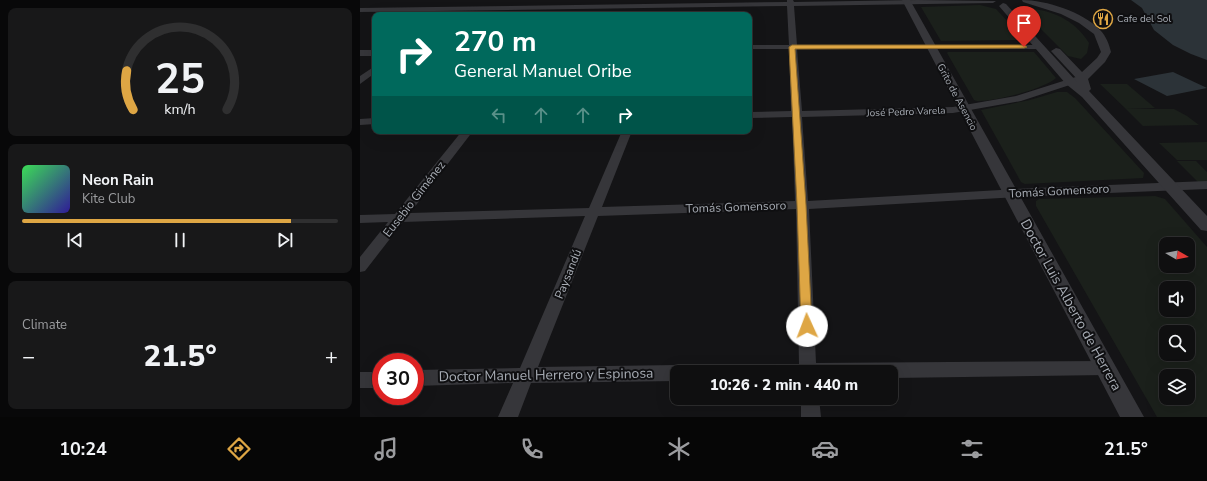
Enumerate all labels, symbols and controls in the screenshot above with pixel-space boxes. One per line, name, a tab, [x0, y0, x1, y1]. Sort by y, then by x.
pin	[1007, 6, 1041, 47]
restaurant icon: Cafe del Sol	[1092, 8, 1114, 30]
icon: arrive	[1013, 12, 1035, 34]
place label: Cafe del Sol	[1117, 12, 1171, 26]
text: 270 m	[454, 23, 537, 61]
icon: right	[388, 28, 440, 80]
text: 25	[155, 51, 205, 108]
text: General Manuel Oribe	[454, 59, 632, 83]
street label: Grito de Asencio	[933, 61, 981, 133]
text: km/h	[164, 100, 196, 119]
icon: left	[488, 104, 510, 126]
icon: ahead	[530, 104, 552, 126]
icon: ahead	[572, 104, 594, 126]
icon: right	[614, 104, 636, 126]
street label: José Pedro Varela	[865, 104, 946, 120]
street label: Eusebio Giménez	[379, 157, 449, 240]
text: Neon Rain	[82, 170, 154, 190]
street label: Tomás Gomensoro	[1008, 180, 1110, 202]
text: Kite Club	[82, 190, 135, 208]
street label: Tomás Gomensoro	[685, 197, 787, 217]
street label: Doctor Luis Alberto de Herrera	[1016, 216, 1126, 394]
icon: previous	[64, 229, 86, 251]
icon: pause	[169, 229, 191, 251]
icon: next	[274, 229, 296, 251]
north arrow	[1159, 237, 1195, 273]
map controls	[1159, 237, 1195, 405]
street label: Paysandú	[551, 247, 585, 301]
button: sound	[1159, 281, 1195, 317]
position arrow	[786, 305, 828, 347]
text: Climate	[22, 316, 67, 334]
button: search	[1159, 325, 1195, 361]
text: 21.5°	[143, 336, 217, 377]
text: −	[22, 342, 35, 372]
text: +	[325, 342, 338, 372]
speed limit sign: 30	[372, 353, 424, 405]
street label: Doctor Manuel Herrero y Espinosa	[438, 364, 654, 386]
button: layers	[1159, 369, 1195, 405]
text: 10:26 · 2 min · 440 m	[710, 375, 858, 395]
icon: directions	[225, 435, 253, 463]
icon: music	[372, 435, 400, 463]
icon: phone	[518, 435, 546, 463]
icon: climate	[665, 435, 693, 463]
icon: car	[811, 435, 839, 463]
icon: filters	[958, 435, 986, 463]
text: 10:24	[59, 437, 107, 461]
text: 21.5°	[1104, 437, 1148, 461]

